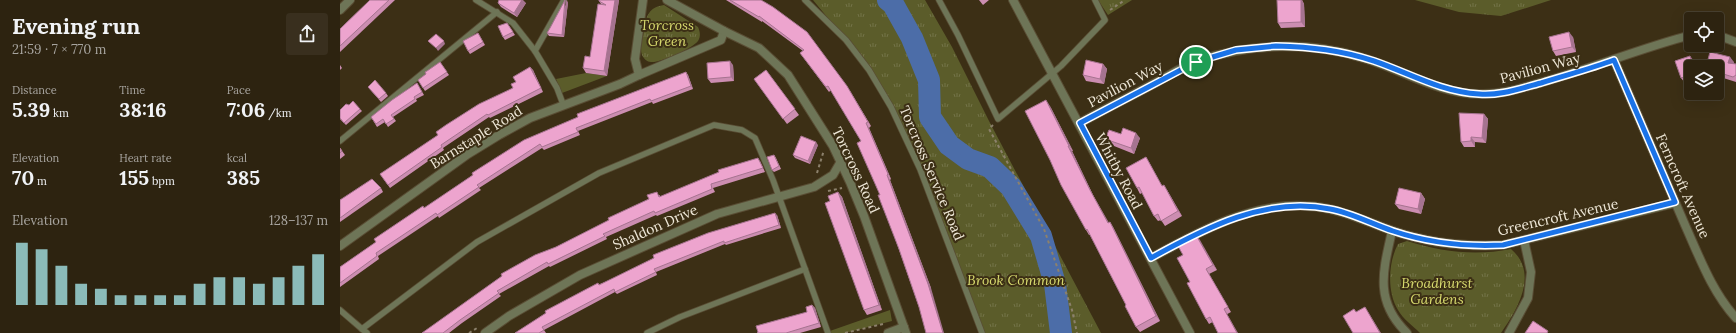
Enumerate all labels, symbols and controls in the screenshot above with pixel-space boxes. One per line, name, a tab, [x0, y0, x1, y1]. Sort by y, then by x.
text: Evening run	[12, 12, 140, 40]
map controls	[1684, 12, 1724, 100]
button: locate	[1684, 12, 1724, 52]
button: share	[286, 13, 328, 55]
park label: Torcross Green	[640, 16, 694, 50]
text: 21:59 · 7 × 770 m	[12, 41, 106, 58]
pin	[1179, 45, 1213, 79]
street label: Pavilion Way	[1498, 48, 1583, 87]
icon: arrive	[1185, 51, 1207, 73]
street label: Pavilion Way	[1084, 56, 1166, 111]
button: layers	[1684, 60, 1724, 100]
text: Distance	[12, 83, 57, 97]
text: Time	[119, 83, 145, 97]
text: Pace	[227, 83, 251, 97]
text: 5.39	[12, 97, 50, 122]
text: 38:16	[119, 97, 167, 122]
text: 7:06	[227, 97, 265, 122]
street label: Barnstaple Road	[426, 101, 526, 173]
street label: Torcross Service Road	[895, 103, 969, 243]
text: km	[50, 106, 69, 120]
text: /km	[265, 106, 292, 120]
street label: Torcross Road	[828, 124, 884, 216]
street label: Whitby Road	[1091, 130, 1147, 212]
street label: Ferncroft Avenue	[1652, 131, 1714, 241]
text: Elevation	[12, 151, 59, 165]
text: Heart rate	[119, 151, 172, 165]
text: kcal	[227, 151, 247, 165]
text: 70	[12, 165, 34, 190]
text: 155	[119, 165, 149, 190]
text: 385	[227, 165, 260, 190]
text: m	[34, 174, 47, 188]
text: bpm	[149, 174, 175, 188]
street label: Greencroft Avenue	[1496, 194, 1620, 240]
street label: Shaldon Drive	[610, 200, 701, 254]
text: Elevation	[12, 212, 68, 229]
text: 128–137 m	[269, 212, 328, 229]
park label: Brook Common	[967, 271, 1065, 289]
park label: Broadhurst Gardens	[1401, 274, 1474, 308]

